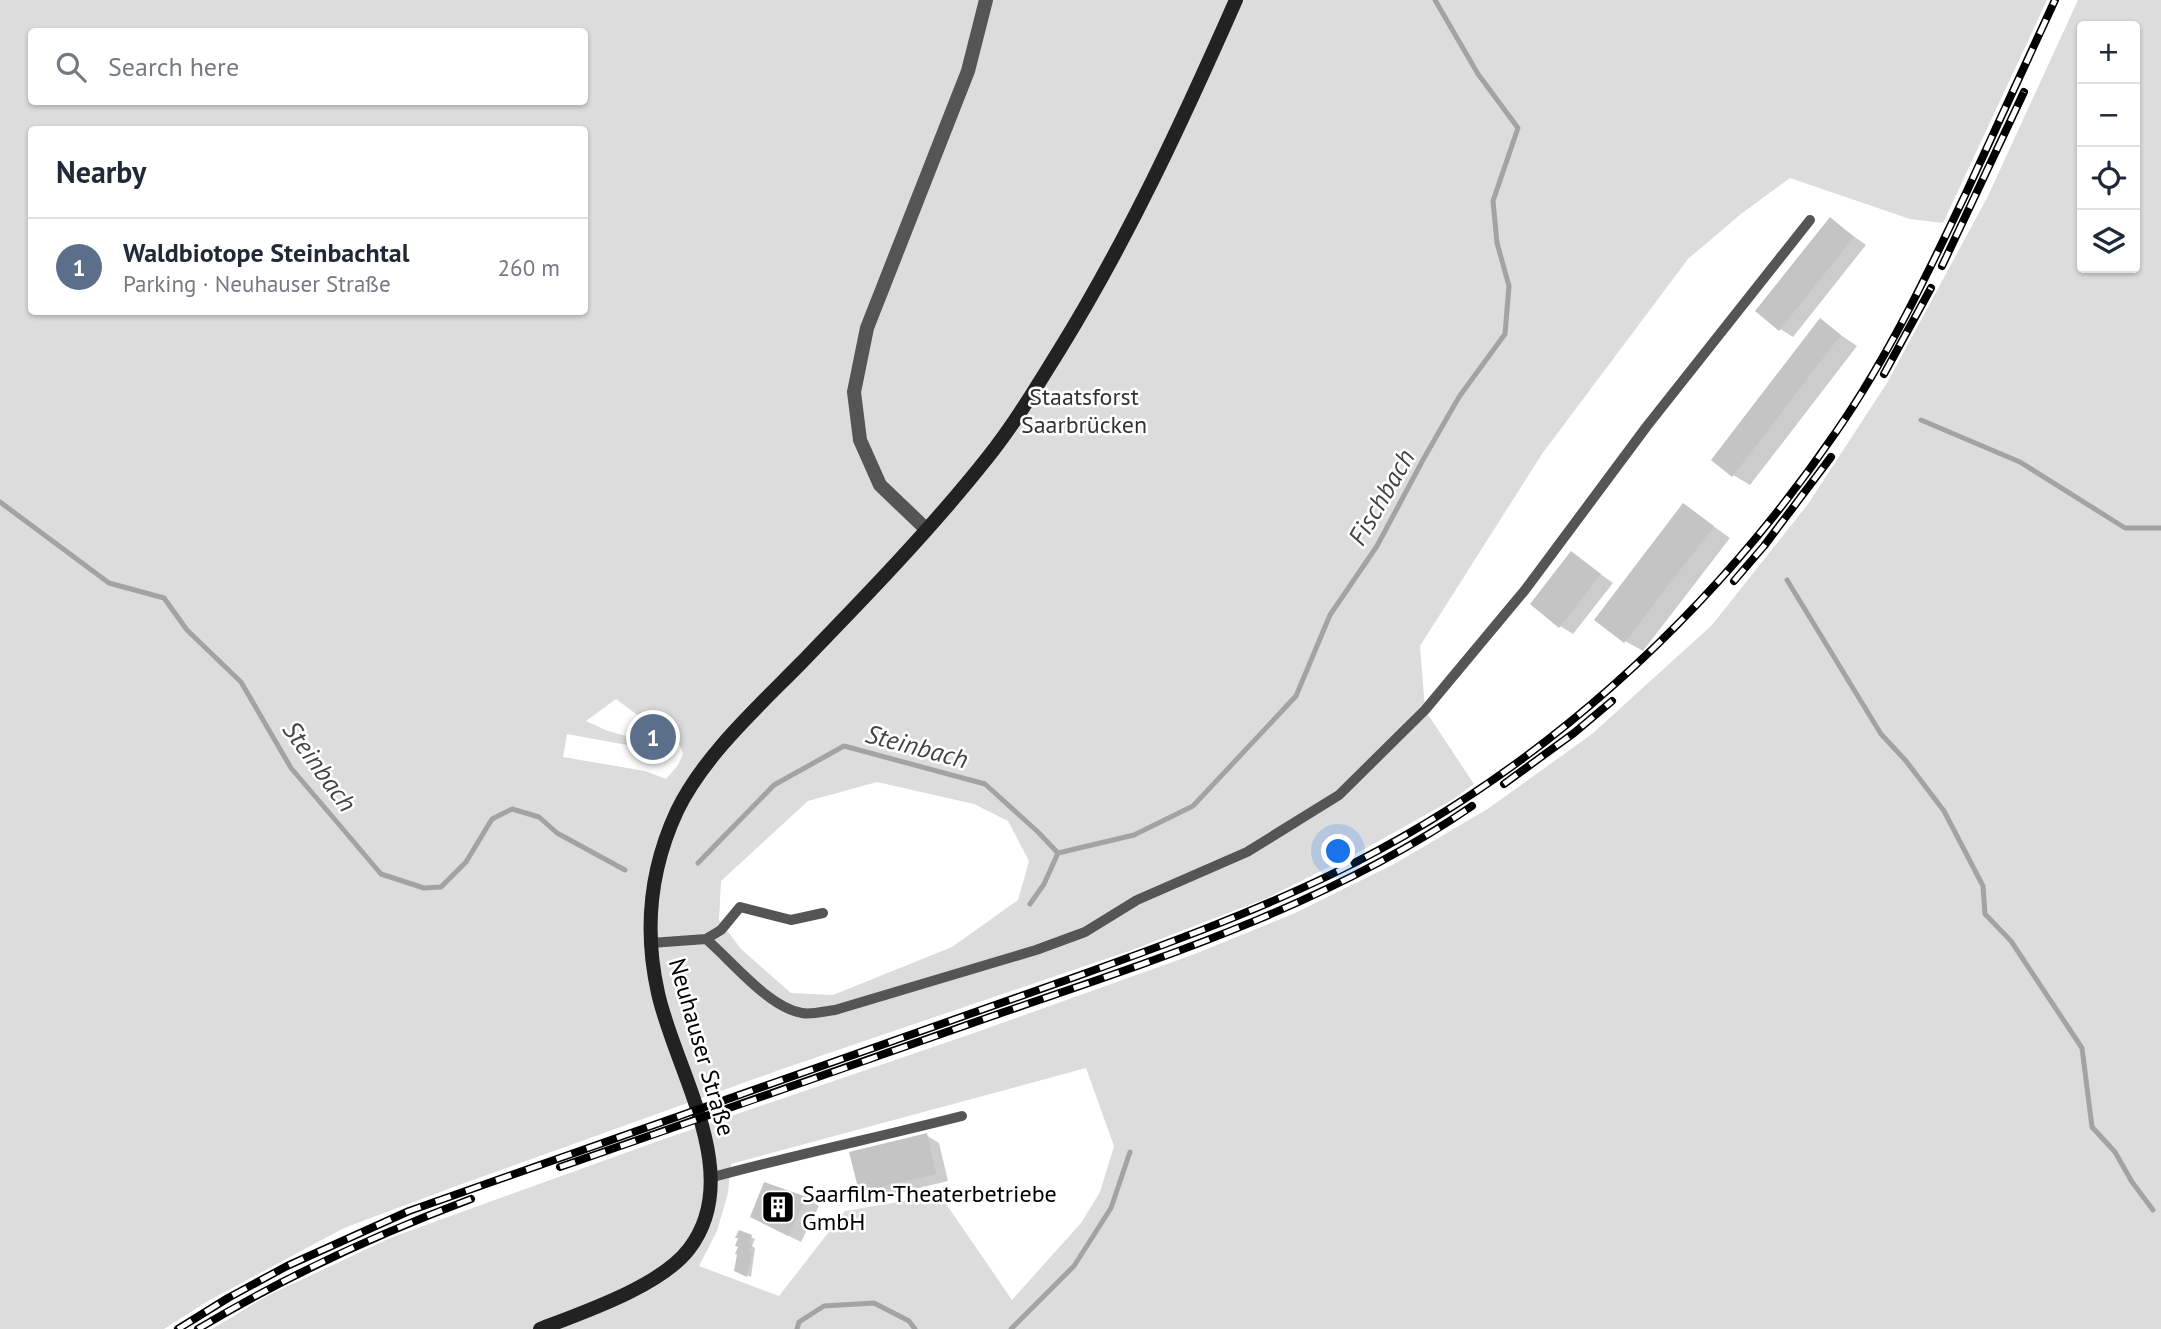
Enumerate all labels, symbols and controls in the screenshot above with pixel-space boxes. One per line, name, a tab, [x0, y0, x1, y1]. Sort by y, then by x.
map controls	[2077, 21, 2140, 273]
button: +	[2077, 21, 2140, 84]
search box	[28, 28, 588, 105]
icon: search	[52, 48, 90, 86]
text: Search here	[108, 50, 239, 83]
button: −	[2077, 84, 2140, 147]
button: locate	[2077, 147, 2140, 210]
text: Nearby	[56, 152, 146, 191]
button: layers	[2077, 210, 2140, 273]
text: Waldbiotope Steinbachtal	[123, 236, 409, 269]
text: 1	[72, 253, 86, 282]
text: 260 m	[498, 253, 560, 282]
text: Parking · Neuhauser Straße	[123, 269, 391, 298]
park label: Staatsforst Saarbrücken	[1021, 381, 1147, 440]
water label: Fischbach	[1340, 443, 1422, 551]
pin: 1	[630, 711, 676, 763]
water label: Steinbach	[276, 714, 364, 818]
water label: Steinbach	[862, 717, 972, 775]
your location	[1321, 834, 1355, 868]
street label: Neuhauser Straße	[662, 955, 742, 1139]
place label: Saarfilm-Theaterbetriebe GmbH	[802, 1178, 1057, 1237]
building icon: Saarfilm-Theaterbetriebe GmbH	[759, 1188, 797, 1226]

